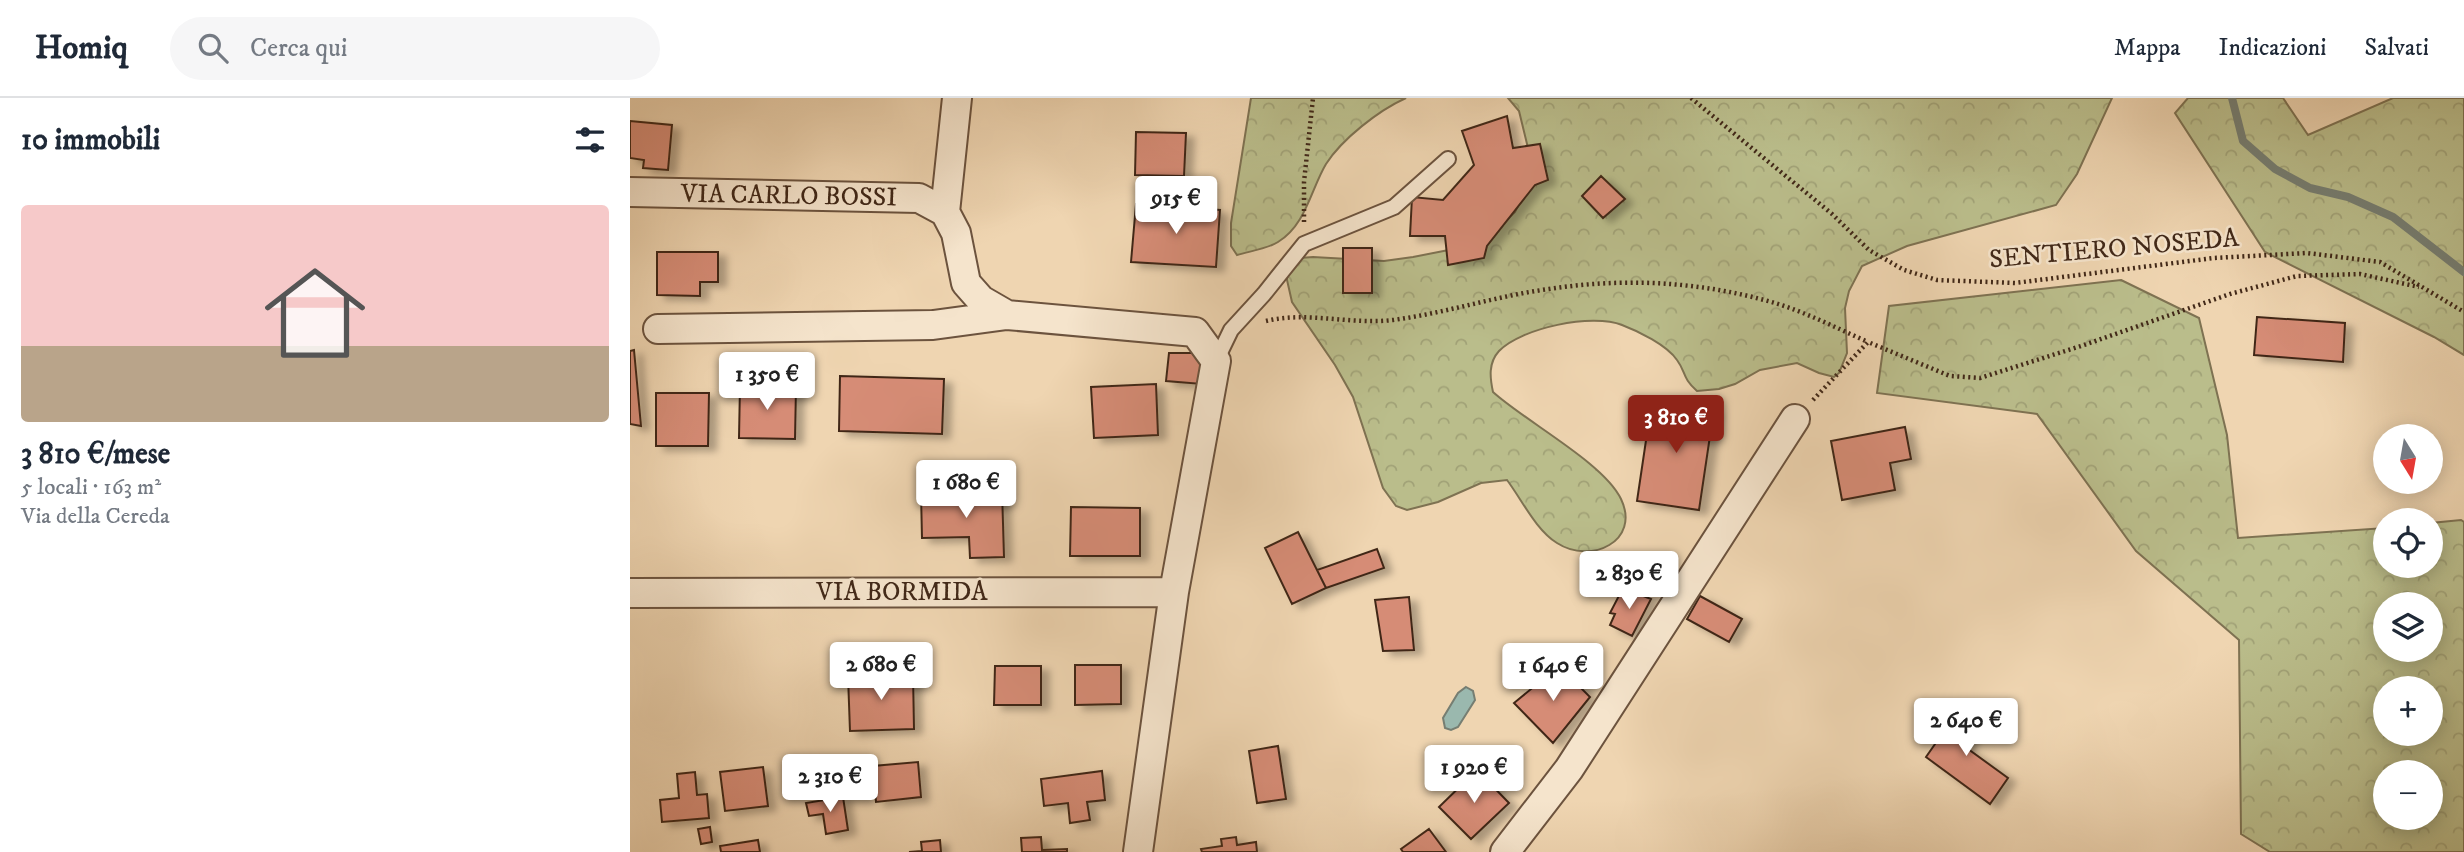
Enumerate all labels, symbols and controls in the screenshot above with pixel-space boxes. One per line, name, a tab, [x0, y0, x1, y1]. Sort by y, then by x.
search box	[170, 17, 660, 80]
text: Homiq	[35, 28, 128, 69]
icon: search	[194, 29, 232, 67]
text: Cerca qui	[250, 32, 347, 65]
text: Mappa	[2114, 33, 2181, 63]
text: Indicazioni	[2219, 33, 2327, 63]
text: Salvati	[2365, 33, 2429, 63]
icon: filters	[571, 121, 609, 159]
text: 10 immobili	[21, 122, 160, 159]
pin: 915 €	[1127, 176, 1225, 236]
street label: VIA CARLO BOSSI	[680, 178, 897, 214]
text: 915 €	[1151, 184, 1201, 213]
street label: SENTIERO NOSEDA	[1988, 222, 2241, 276]
icon: home	[252, 250, 378, 376]
pin: 1 350 €	[702, 352, 832, 412]
text: 1 350 €	[735, 360, 799, 389]
pin: 3 810 €	[1611, 396, 1741, 455]
text: 3 810 €	[1644, 403, 1708, 432]
north arrow	[2373, 424, 2443, 494]
map controls	[2373, 424, 2443, 830]
text: 3 810 €/mese	[21, 436, 170, 473]
pin: 1 680 €	[901, 460, 1031, 520]
text: 1 680 €	[932, 468, 1000, 497]
text: 5 locali · 163 m²	[21, 473, 161, 502]
text: Via della Cereda	[21, 502, 170, 531]
button: locate	[2373, 508, 2443, 578]
pin: 2 830 €	[1564, 552, 1694, 611]
text: 2 830 €	[1595, 559, 1663, 588]
street label: VIA BORMIDA	[815, 576, 988, 609]
button: layers	[2373, 592, 2443, 662]
pin: 2 680 €	[816, 642, 946, 702]
pin: 1 640 €	[1488, 644, 1618, 703]
text: 2 680 €	[846, 650, 916, 679]
text: 1 640 €	[1518, 651, 1588, 680]
button: +	[2373, 676, 2443, 746]
pin: 2 640 €	[1901, 698, 2031, 758]
text: 2 640 €	[1930, 706, 2002, 735]
pin: 1 920 €	[1409, 746, 1539, 805]
text: 1 920 €	[1441, 753, 1507, 782]
pin: 2 310 €	[765, 754, 895, 814]
button: −	[2373, 760, 2443, 830]
text: 2 310 €	[798, 762, 862, 791]

